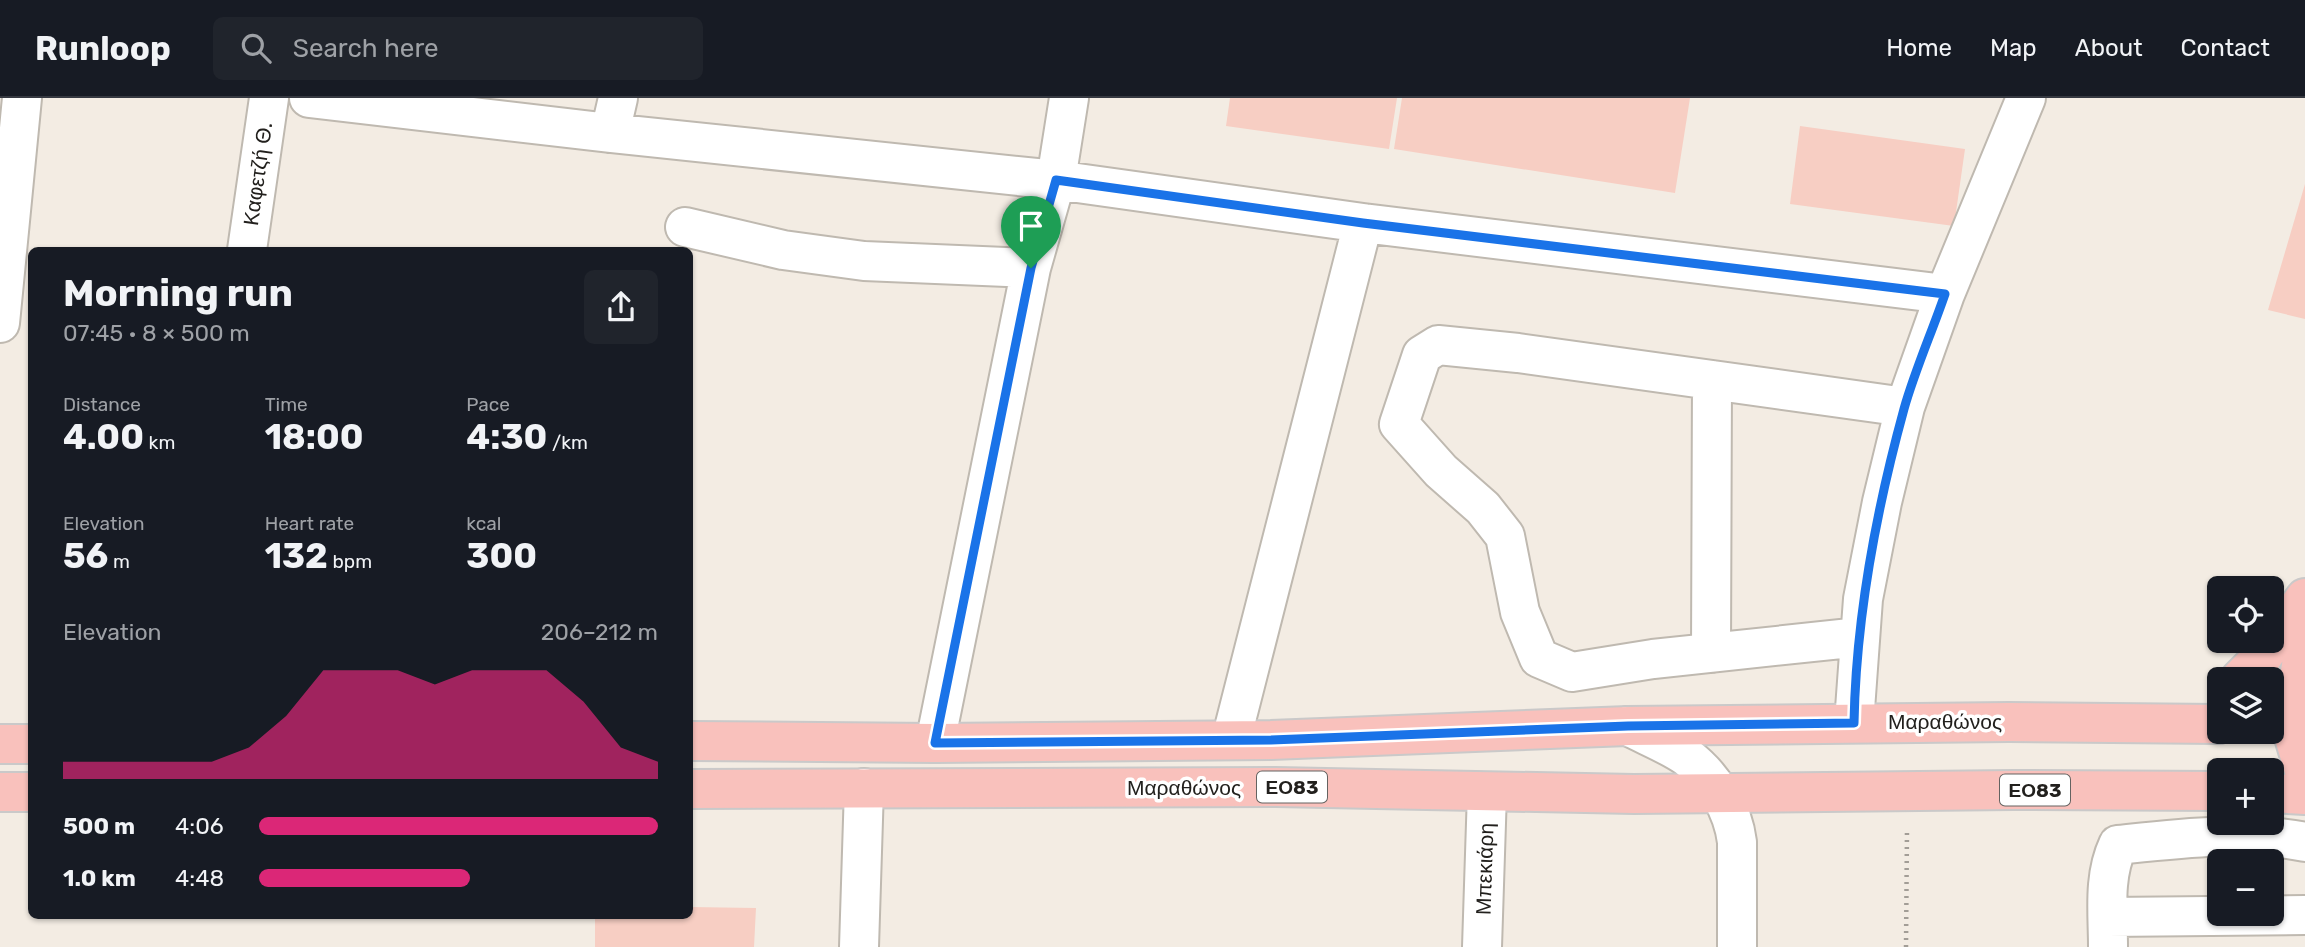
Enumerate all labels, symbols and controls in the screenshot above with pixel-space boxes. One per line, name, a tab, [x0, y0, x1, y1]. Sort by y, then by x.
search box	[213, 17, 703, 80]
text: Runloop	[35, 29, 171, 68]
icon: search	[237, 29, 275, 67]
text: Search here	[293, 33, 439, 64]
text: Home	[1886, 34, 1952, 62]
text: Map	[1990, 34, 2037, 62]
text: About	[2075, 34, 2143, 62]
text: Contact	[2181, 34, 2270, 62]
street label: Καφετζή Θ.	[238, 121, 277, 227]
pin	[1001, 196, 1061, 268]
icon: arrive	[1012, 207, 1050, 245]
text: Morning run	[63, 270, 293, 316]
button: share	[584, 270, 658, 344]
text: 07:45 · 8 × 500 m	[63, 319, 250, 347]
text: Distance	[63, 393, 141, 416]
text: Time	[265, 393, 308, 416]
text: Pace	[466, 393, 510, 416]
text: 4.00	[63, 416, 144, 458]
text: 18:00	[265, 416, 364, 458]
text: 4:30	[466, 416, 547, 458]
text: km	[144, 431, 175, 454]
text: /km	[547, 431, 588, 454]
text: Elevation	[63, 512, 144, 535]
text: Heart rate	[265, 512, 354, 535]
text: kcal	[466, 512, 501, 535]
text: 56	[63, 535, 108, 577]
text: 132	[265, 535, 328, 577]
text: 300	[466, 535, 537, 577]
text: m	[108, 550, 130, 573]
text: bpm	[328, 550, 372, 573]
map controls	[2207, 576, 2284, 926]
button: locate	[2207, 576, 2284, 653]
text: Elevation	[63, 618, 162, 646]
text: 206–212 m	[541, 618, 658, 646]
button: layers	[2207, 667, 2284, 744]
street label: Μαραθώνος	[1888, 709, 2002, 734]
button: +	[2207, 758, 2284, 835]
road number: ΕΟ83	[1257, 772, 1327, 802]
street label: Μαραθώνος	[1127, 775, 1241, 800]
road number: ΕΟ83	[2000, 775, 2070, 806]
text: 500 m	[63, 812, 135, 840]
text: 4:06	[175, 812, 224, 840]
street label: Μπεκιάρη	[1470, 822, 1499, 916]
button: −	[2207, 849, 2284, 926]
text: 1.0 km	[63, 864, 136, 892]
text: 4:48	[175, 864, 224, 892]

